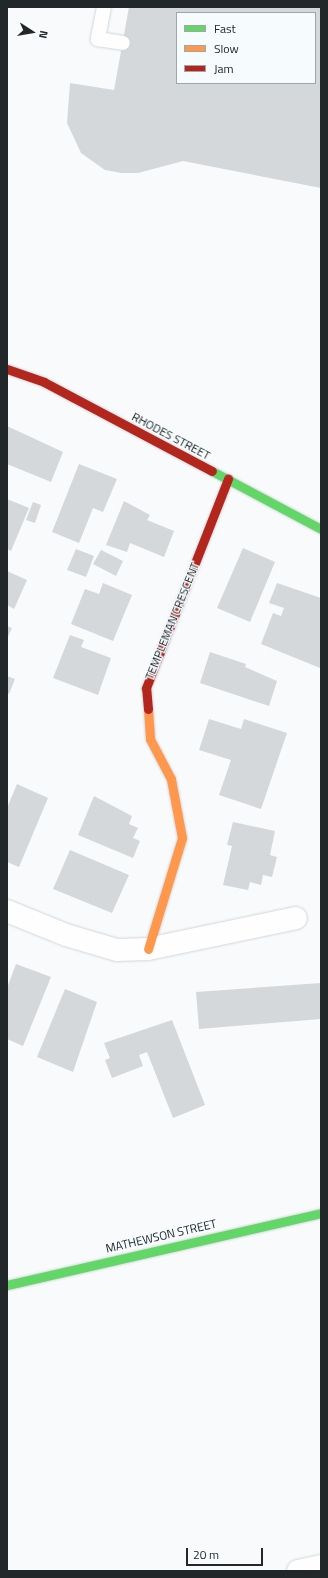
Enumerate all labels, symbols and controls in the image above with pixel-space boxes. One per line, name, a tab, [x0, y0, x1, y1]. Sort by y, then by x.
north arrow	[12, 12, 52, 52]
legend	[176, 12, 316, 84]
text: Fast	[214, 19, 236, 38]
text: N	[35, 29, 52, 40]
text: Slow	[214, 39, 239, 58]
text: Jam	[214, 59, 234, 78]
street label: RHODES STREET	[129, 409, 213, 463]
street label: TEMPLEMAN CRESCENT	[142, 560, 202, 682]
street label: MATHEWSON STREET	[104, 1216, 218, 1256]
scale bar	[188, 1540, 265, 1566]
text: 20 m	[193, 1545, 219, 1564]

